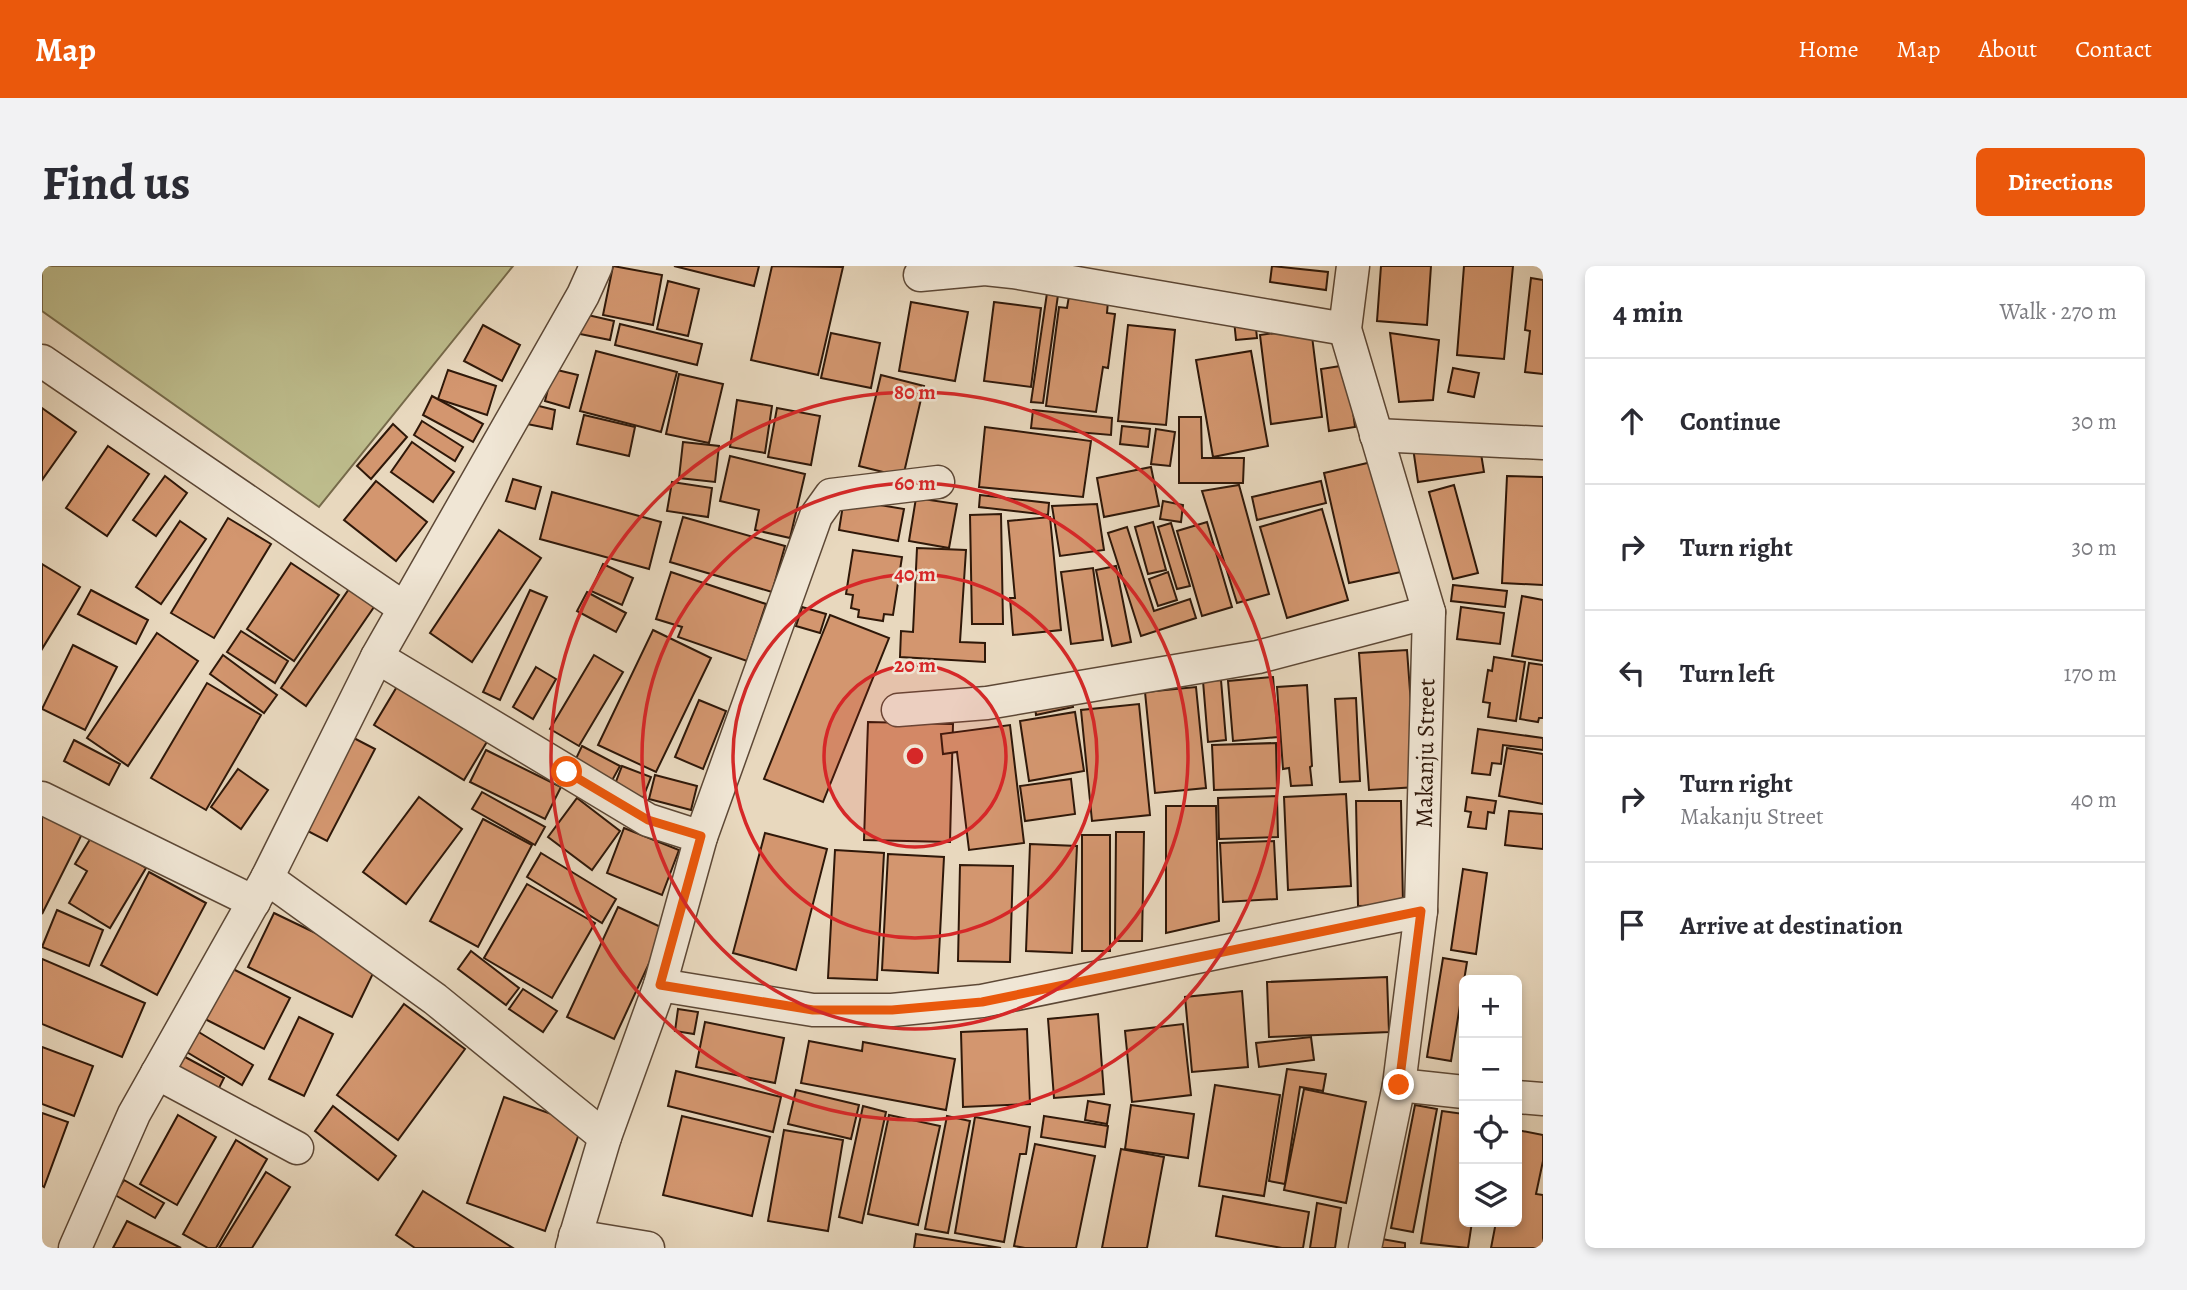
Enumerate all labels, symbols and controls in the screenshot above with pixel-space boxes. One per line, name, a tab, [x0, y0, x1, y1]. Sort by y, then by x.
text: Map	[35, 27, 96, 72]
text: Home	[1798, 33, 1859, 65]
text: Map	[1897, 33, 1941, 65]
text: About	[1979, 33, 2037, 65]
text: Contact	[2075, 33, 2152, 65]
button: Directions	[1976, 148, 2145, 216]
text: Find us	[42, 149, 190, 216]
text: 4 min	[1613, 292, 1683, 332]
text: Walk · 270 m	[1999, 296, 2117, 327]
text: 80 m	[894, 378, 936, 406]
icon: ahead	[1613, 402, 1651, 440]
text: Continue	[1680, 404, 1781, 439]
text: 30 m	[2071, 406, 2117, 437]
text: 60 m	[894, 469, 936, 497]
icon: right	[1613, 528, 1651, 566]
text: Turn right	[1680, 530, 1793, 565]
text: 30 m	[2071, 532, 2117, 563]
text: 40 m	[894, 560, 936, 588]
text: 20 m	[894, 651, 936, 679]
icon: left	[1613, 654, 1651, 692]
text: Turn left	[1680, 656, 1775, 691]
text: 170 m	[2064, 658, 2117, 689]
street label: Makanju Street	[1408, 678, 1442, 828]
centre of rings	[903, 744, 927, 768]
route start	[551, 756, 582, 787]
text: Turn right	[1680, 766, 1793, 801]
icon: right	[1613, 780, 1651, 818]
text: 40 m	[2071, 784, 2117, 815]
text: Makanju Street	[1680, 801, 1824, 832]
icon: arrive	[1613, 906, 1651, 944]
text: Arrive at destination	[1680, 908, 1903, 943]
map controls	[1459, 975, 1522, 1227]
button: +	[1459, 975, 1522, 1038]
button: −	[1459, 1038, 1522, 1101]
route end	[1383, 1069, 1414, 1100]
button: locate	[1459, 1101, 1522, 1164]
button: layers	[1459, 1164, 1522, 1227]

